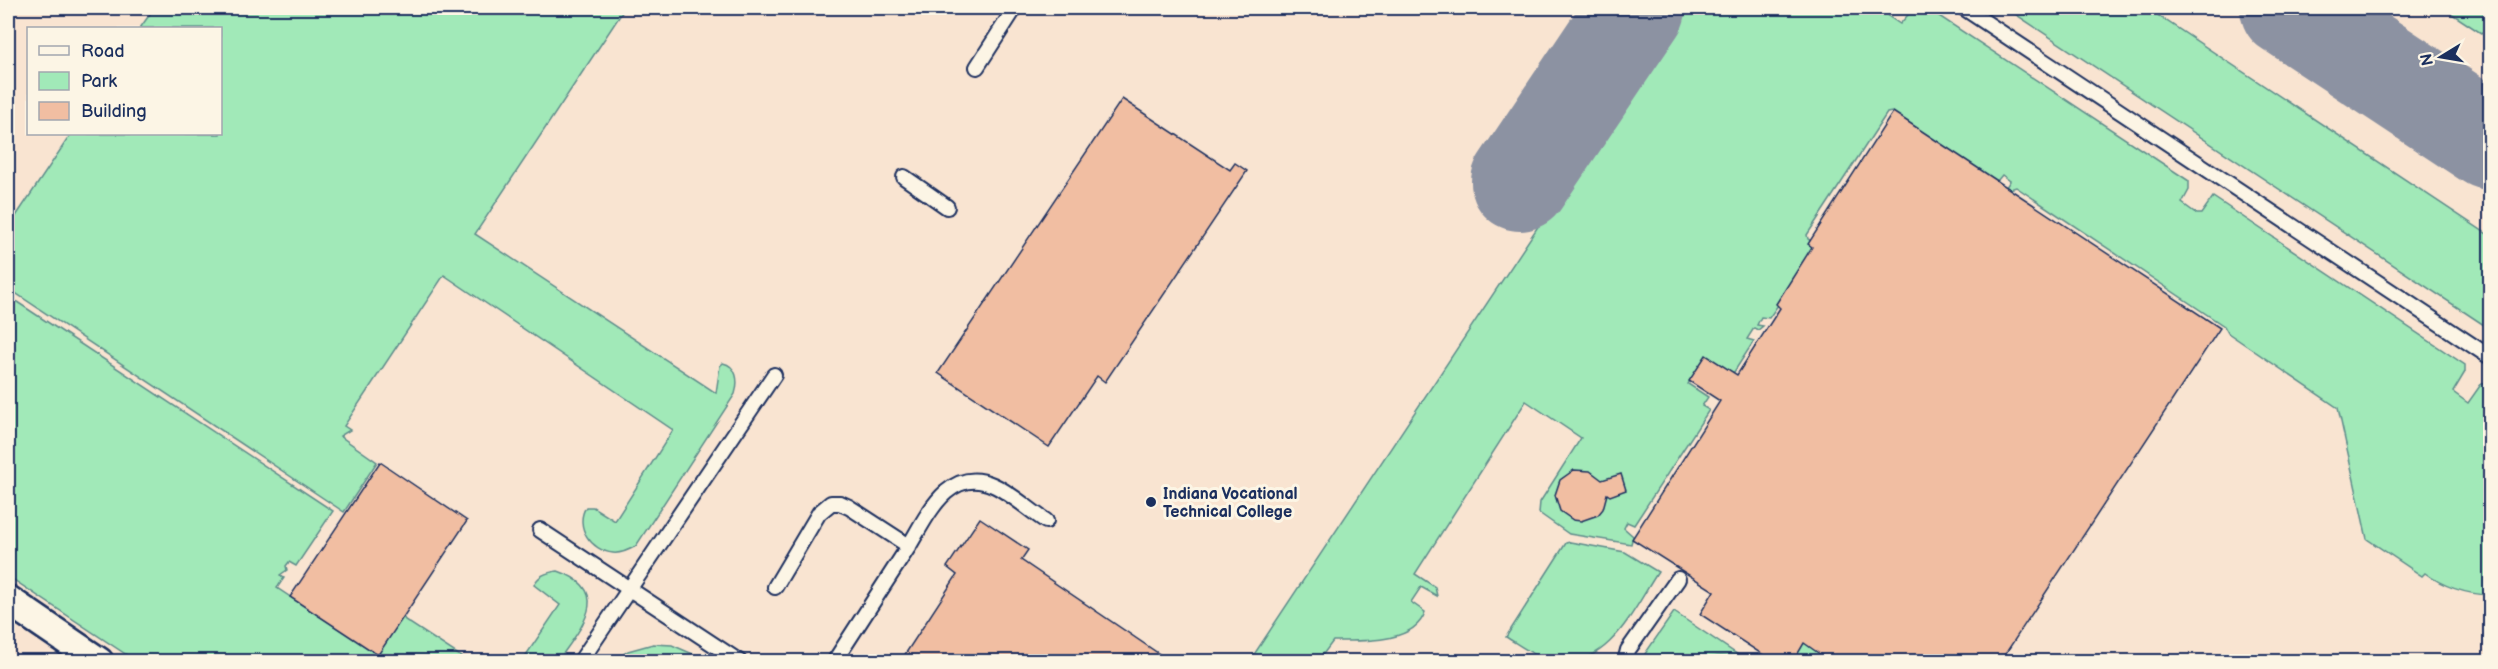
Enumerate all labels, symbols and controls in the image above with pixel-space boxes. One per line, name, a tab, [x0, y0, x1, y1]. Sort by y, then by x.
legend	[27, 27, 222, 135]
north arrow	[2411, 27, 2471, 87]
text: Road	[81, 41, 125, 62]
text: N	[2417, 52, 2438, 67]
text: Park	[81, 71, 117, 92]
text: Building	[81, 101, 147, 122]
place label: Indiana Vocational Technical College	[1163, 485, 1298, 522]
marker: Indiana Vocational Technical College	[1144, 495, 1158, 509]

